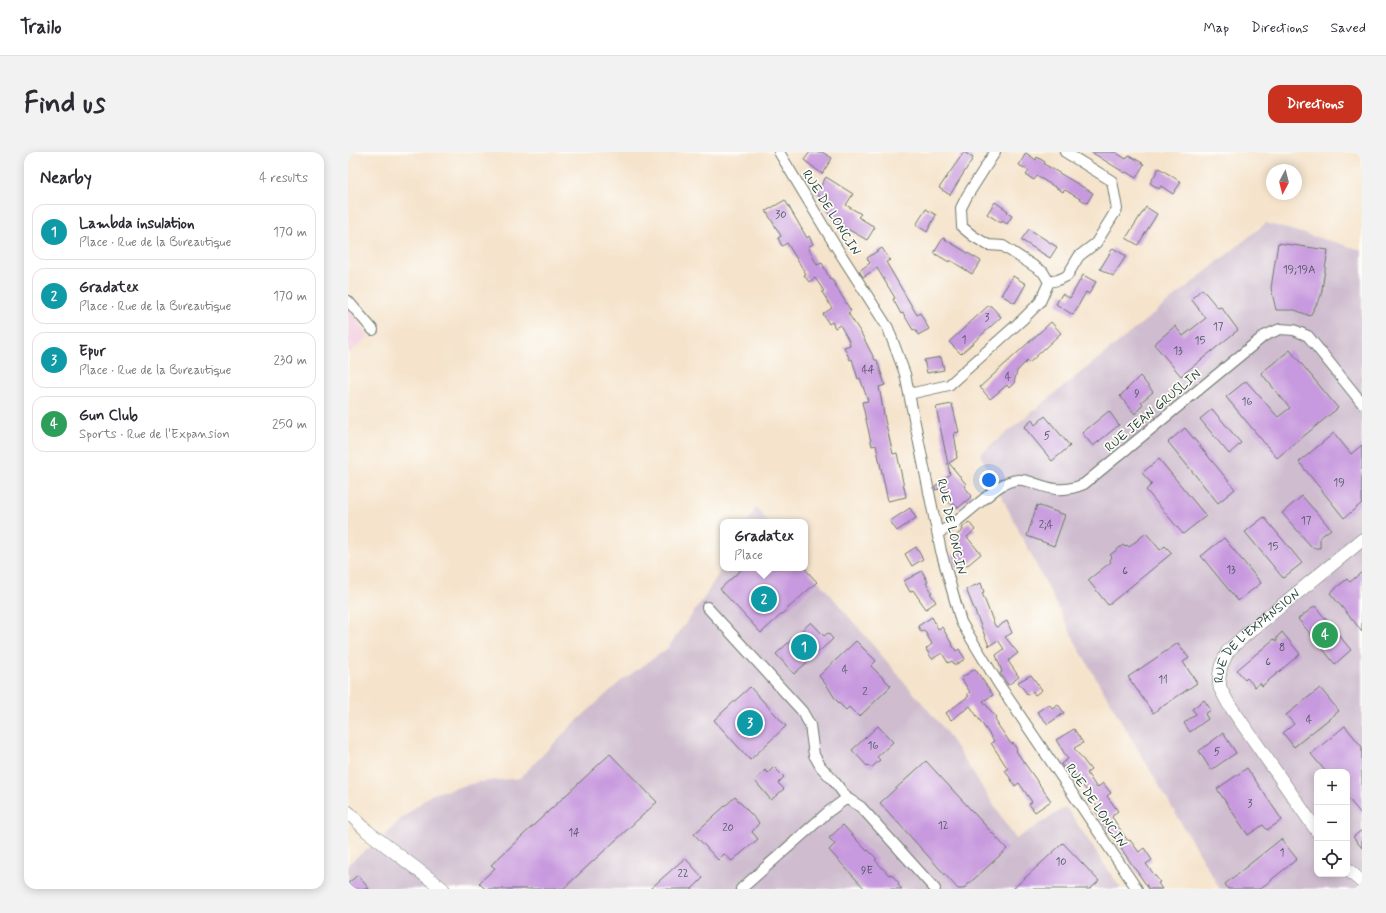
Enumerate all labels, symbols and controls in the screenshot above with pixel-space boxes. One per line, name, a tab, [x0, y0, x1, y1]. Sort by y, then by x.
text: Trailo	[20, 15, 62, 40]
text: Map	[1203, 19, 1229, 37]
text: Directions	[1251, 19, 1309, 37]
text: Saved	[1331, 19, 1366, 37]
button: Directions	[1268, 85, 1362, 123]
text: Find us	[24, 86, 105, 123]
north arrow	[1266, 164, 1302, 200]
text: Nearby	[40, 167, 92, 189]
street label: RUE DE LONCIN	[798, 167, 864, 259]
text: 4 results	[259, 170, 308, 187]
house number: 30	[775, 208, 787, 222]
text: Lambda insulation	[79, 214, 194, 234]
text: 1	[51, 224, 57, 241]
text: 170 m	[273, 224, 307, 241]
text: Place · Rue de la Bureautique	[79, 234, 231, 251]
house number: 19;19A	[1283, 263, 1315, 277]
text: Gradatex	[79, 278, 138, 298]
text: 2	[51, 288, 57, 305]
text: 170 m	[273, 288, 307, 305]
text: Place · Rue de la Bureautique	[79, 298, 231, 315]
house number: 3	[985, 311, 990, 325]
house number: 17	[1213, 320, 1224, 334]
house number: 1	[962, 333, 967, 347]
house number: 15	[1195, 334, 1206, 348]
text: Epur	[79, 342, 106, 362]
house number: 13	[1173, 344, 1183, 358]
text: 3	[51, 352, 57, 369]
text: 230 m	[273, 352, 307, 369]
text: Place · Rue de la Bureautique	[79, 362, 231, 379]
house number: 44	[861, 363, 875, 377]
street label: RUE JEAN GRUSLIN	[1101, 366, 1205, 456]
house number: 4	[1005, 370, 1012, 384]
house number: 9	[1134, 387, 1140, 401]
house number: 16	[1242, 395, 1253, 409]
text: Gun Club	[79, 406, 138, 426]
text: 4	[50, 416, 58, 433]
text: 250 m	[272, 416, 307, 433]
text: Sports · Rue de l'Expansion	[79, 426, 230, 443]
house number: 5	[1044, 429, 1051, 443]
your location	[979, 470, 999, 490]
house number: 19	[1333, 476, 1345, 490]
street label: RUE DE LONCIN	[932, 477, 970, 577]
house number: 17	[1301, 514, 1312, 528]
house number: 2;4	[1039, 518, 1054, 532]
popup	[720, 519, 808, 571]
text: Gradatex	[734, 527, 794, 547]
house number: 15	[1268, 540, 1279, 554]
text: Place	[734, 547, 763, 564]
house number: 13	[1226, 563, 1236, 577]
house number: 6	[1122, 564, 1128, 578]
pin: 2	[751, 584, 777, 614]
street label: RUE DE L'EXPANSION	[1210, 585, 1304, 684]
pin: 4	[1312, 620, 1338, 650]
pin: 1	[791, 632, 817, 662]
house number: 8	[1279, 641, 1285, 655]
house number: 6	[1265, 655, 1271, 669]
house number: 4	[842, 663, 849, 677]
house number: 11	[1158, 673, 1168, 687]
house number: 2	[862, 685, 868, 699]
pin: 3	[737, 708, 763, 738]
house number: 4	[1306, 713, 1313, 727]
house number: 16	[868, 739, 879, 753]
house number: 5	[1214, 745, 1221, 759]
street label: RUE DE LONCIN	[1061, 760, 1131, 852]
map controls	[1314, 769, 1350, 877]
button: +	[1314, 769, 1350, 805]
house number: 3	[1248, 797, 1253, 811]
button: −	[1314, 805, 1350, 841]
house number: 12	[938, 819, 949, 833]
house number: 20	[722, 821, 734, 835]
house number: 14	[568, 826, 580, 840]
button: locate	[1314, 841, 1350, 877]
house number: 1	[1280, 846, 1285, 860]
house number: 10	[1055, 855, 1067, 869]
house number: 9E	[861, 864, 873, 878]
house number: 22	[677, 867, 689, 881]

